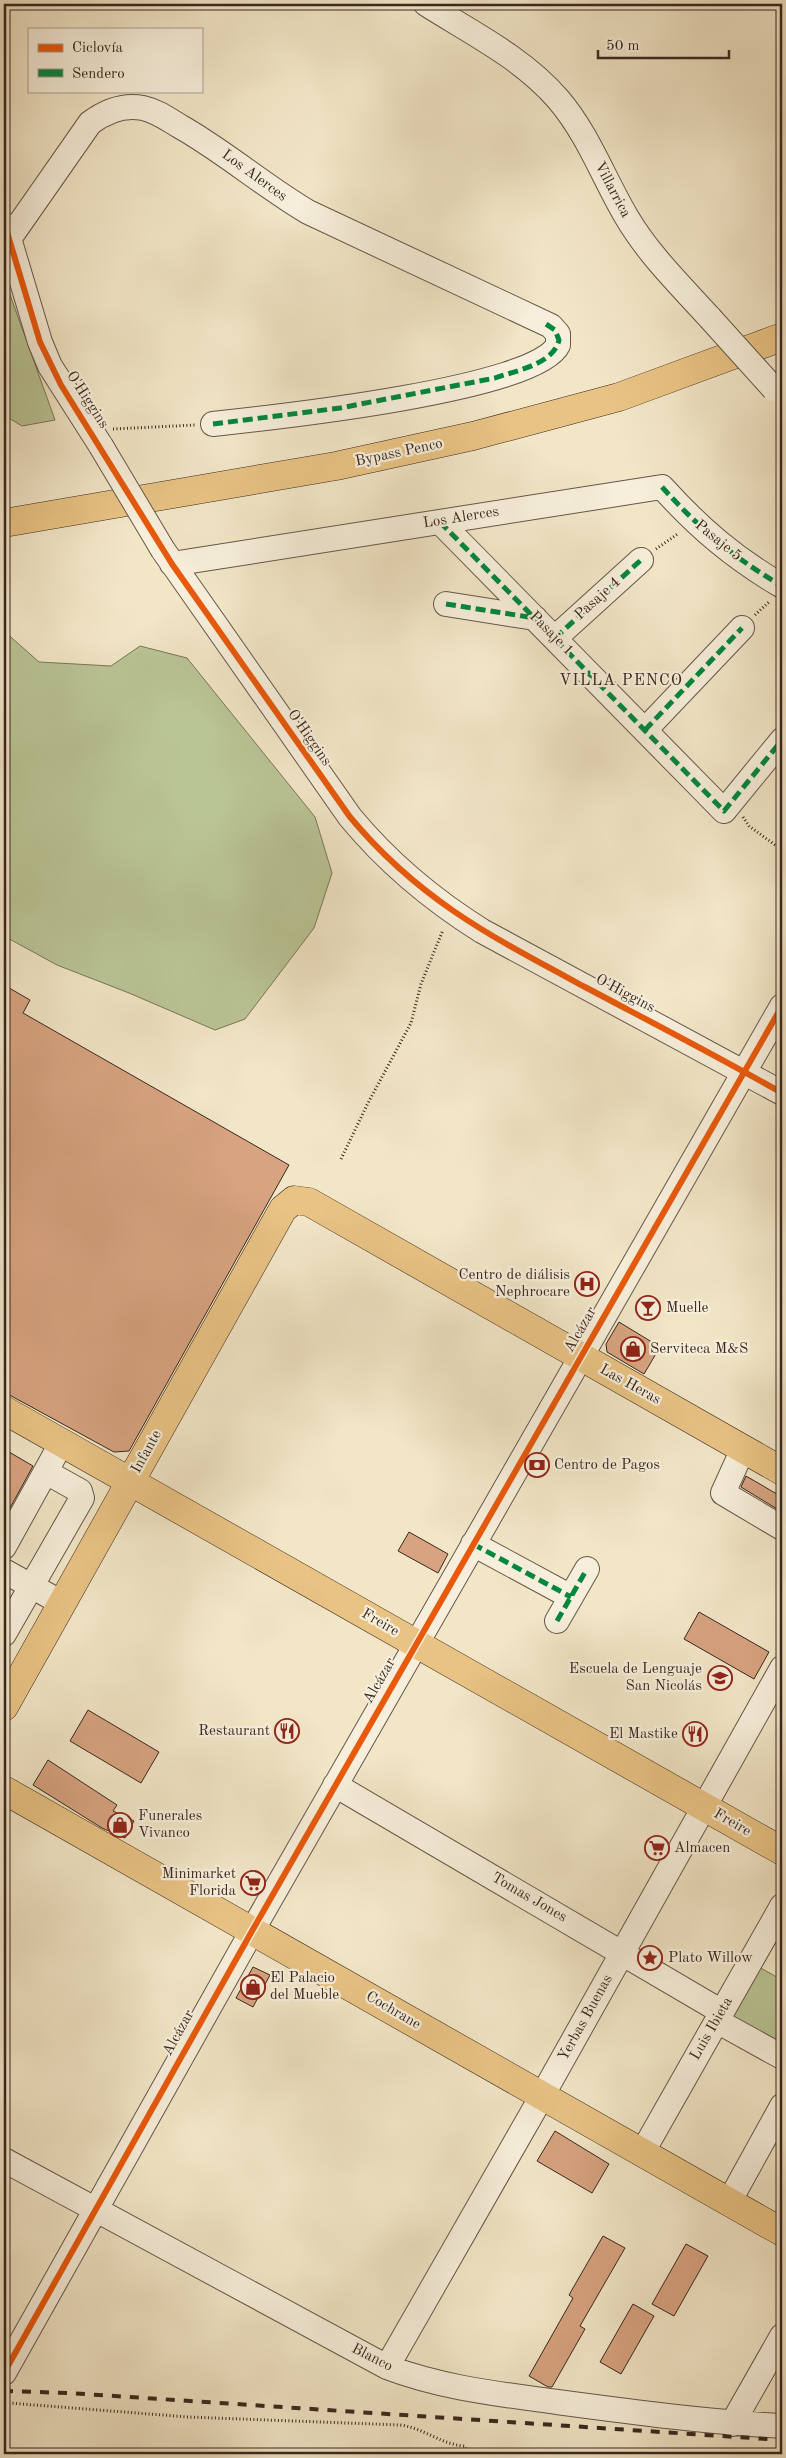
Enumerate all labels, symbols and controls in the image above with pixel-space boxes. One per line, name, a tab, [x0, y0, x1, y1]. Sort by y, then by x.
legend	[28, 28, 202, 92]
scale bar	[598, 28, 730, 60]
text: 50 m	[606, 39, 640, 54]
text: Ciclovía	[72, 41, 124, 56]
text: Sendero	[72, 67, 125, 82]
street label: Los Alerces	[219, 147, 289, 205]
street label: Villarrica	[591, 160, 633, 221]
street label: O'Higgins	[63, 369, 111, 431]
street label: Bypass Penco	[354, 436, 444, 470]
street label: Los Alerces	[422, 505, 500, 531]
street label: Pasaje 5	[692, 518, 744, 564]
street label: Pasaje 4	[572, 575, 624, 623]
street label: Pasaje 1	[526, 609, 576, 659]
district label: VILLA PENCO	[559, 673, 683, 689]
street label: O'Higgins	[284, 707, 334, 769]
street label: O'Higgins	[593, 972, 657, 1016]
place label: Centro de diálisis Nephrocare	[459, 1268, 570, 1300]
hospital icon: Centro de diálisis Nephrocare	[574, 1271, 600, 1297]
bar icon: Muelle	[635, 1295, 661, 1321]
place label: Muelle	[666, 1301, 709, 1316]
street label: Alcázar	[562, 1305, 600, 1355]
shop icon: Serviteca M&S	[620, 1336, 646, 1362]
place label: Serviteca M&S	[650, 1342, 748, 1357]
street label: Las Heras	[597, 1362, 663, 1408]
street label: Infante	[129, 1428, 165, 1476]
bank icon: Centro de Pagos	[524, 1452, 550, 1478]
place label: Centro de Pagos	[554, 1458, 660, 1473]
street label: Freire	[359, 1606, 401, 1640]
street label: Alcázar	[361, 1656, 399, 1706]
place label: Escuela de Lenguaje San Nicolás	[569, 1662, 702, 1694]
school or university icon: Escuela de Lenguaje San Nicolás	[707, 1665, 733, 1691]
restaurant icon: Restaurant	[274, 1718, 300, 1744]
restaurant icon: El Mastike	[682, 1721, 708, 1747]
place label: Restaurant	[198, 1724, 270, 1739]
place label: El Mastike	[609, 1727, 678, 1742]
street label: Freire	[711, 1806, 753, 1840]
place label: Funerales Vivanco	[138, 1809, 202, 1841]
shop icon: Funerales Vivanco	[107, 1812, 133, 1838]
supermarket icon: Almacen	[644, 1835, 670, 1861]
place label: Almacen	[674, 1841, 730, 1856]
place label: Minimarket Florida	[162, 1867, 237, 1899]
supermarket icon: Minimarket Florida	[240, 1870, 266, 1896]
street label: Tomas Jones	[489, 1870, 569, 1926]
place icon: Plato Willow	[637, 1945, 663, 1971]
place label: Plato Willow	[668, 1951, 753, 1966]
place label: El Palacio del Mueble	[270, 1971, 339, 2003]
street label: Yerbas Buenas	[556, 1972, 616, 2064]
shop icon: El Palacio del Mueble	[240, 1974, 266, 2000]
street label: Cochrane	[363, 1989, 423, 2033]
street label: Luis Ibieta	[688, 1994, 736, 2063]
street label: Alcázar	[160, 2008, 198, 2058]
street label: Blanco	[349, 2341, 395, 2375]

